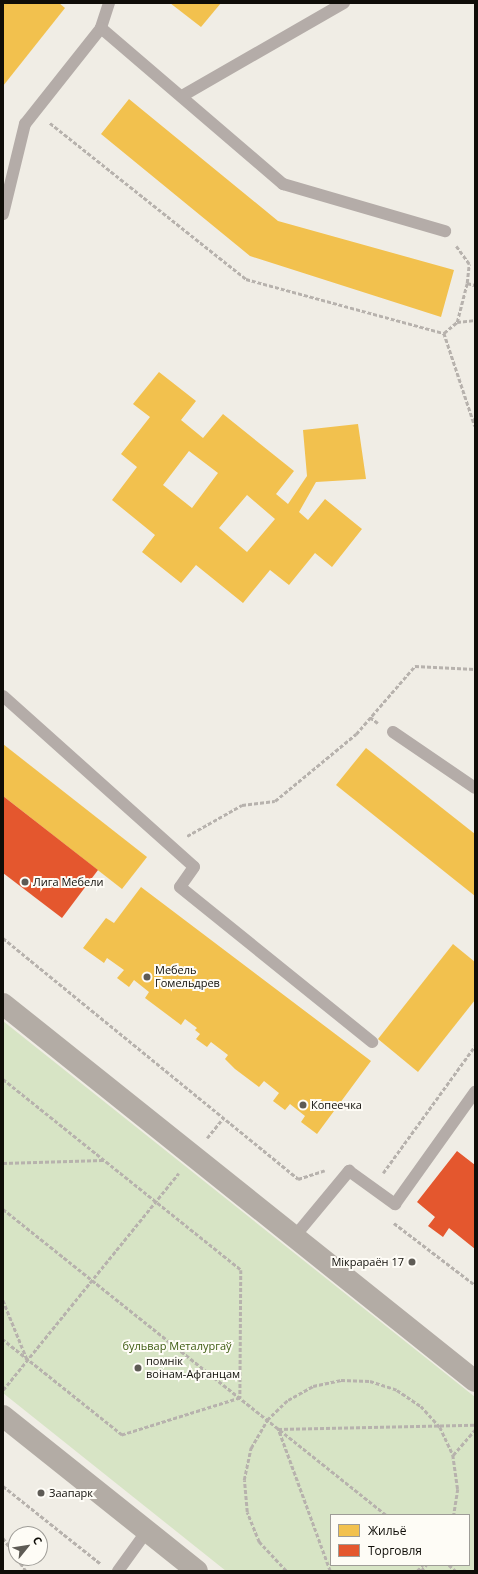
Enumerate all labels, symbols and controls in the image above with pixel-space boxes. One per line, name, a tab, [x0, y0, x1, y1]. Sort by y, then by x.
place label: Лига Мебели	[33, 875, 104, 889]
marker: Лига Мебели	[20, 877, 30, 887]
place label: Мебель Гомельдрев	[155, 964, 220, 990]
marker: Мебель Гомельдрев	[142, 972, 152, 982]
place label: Копеечка	[311, 1098, 362, 1112]
marker: Копеечка	[298, 1100, 308, 1110]
place label: Мікрараён 17	[331, 1255, 404, 1269]
marker: Мікрараён 17	[407, 1257, 417, 1267]
park label: бульвар Металургаў	[122, 1339, 232, 1353]
place label: помнік воінам-Афганцам	[146, 1355, 240, 1381]
marker: помнік воінам-Афганцам	[133, 1363, 143, 1373]
place label: Заапарк	[49, 1486, 93, 1500]
marker: Заапарк	[36, 1488, 46, 1498]
legend	[330, 1514, 470, 1566]
text: Жильё	[368, 1522, 406, 1539]
north arrow	[8, 1526, 48, 1566]
text: С	[30, 1533, 46, 1547]
text: Торговля	[368, 1542, 422, 1559]

